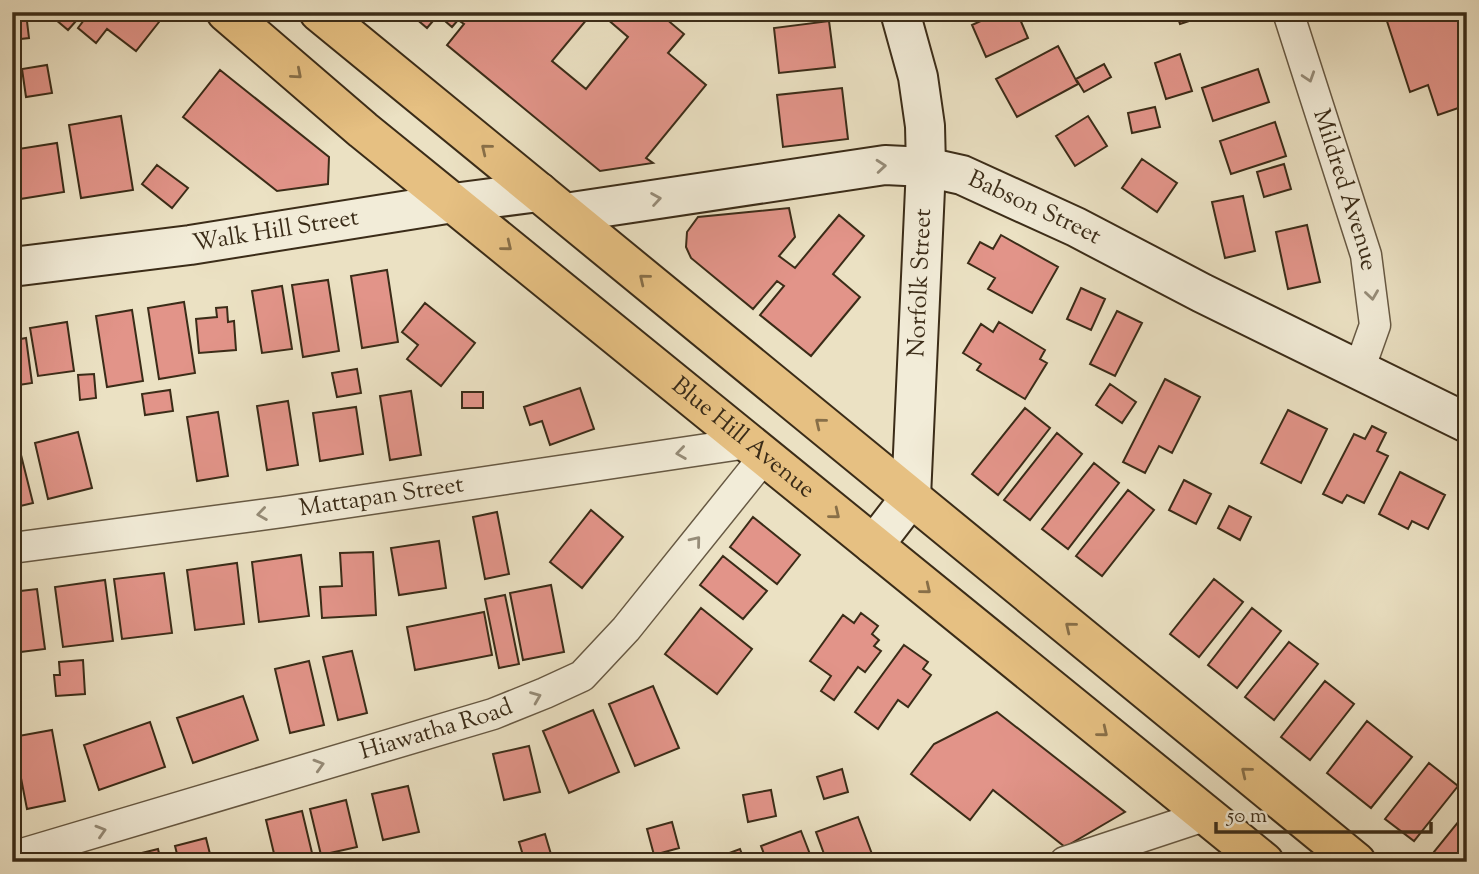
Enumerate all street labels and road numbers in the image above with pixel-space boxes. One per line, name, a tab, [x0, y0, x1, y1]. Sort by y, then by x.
street label: Mildred Avenue	[1303, 105, 1385, 273]
street label: Babson Street	[962, 163, 1107, 254]
street label: Walk Hill Street	[190, 201, 361, 261]
street label: Norfolk Street	[900, 208, 941, 358]
street label: Blue Hill Avenue	[664, 370, 822, 507]
street label: Mattapan Street	[297, 468, 466, 526]
street label: Hiawatha Road	[356, 691, 518, 770]

